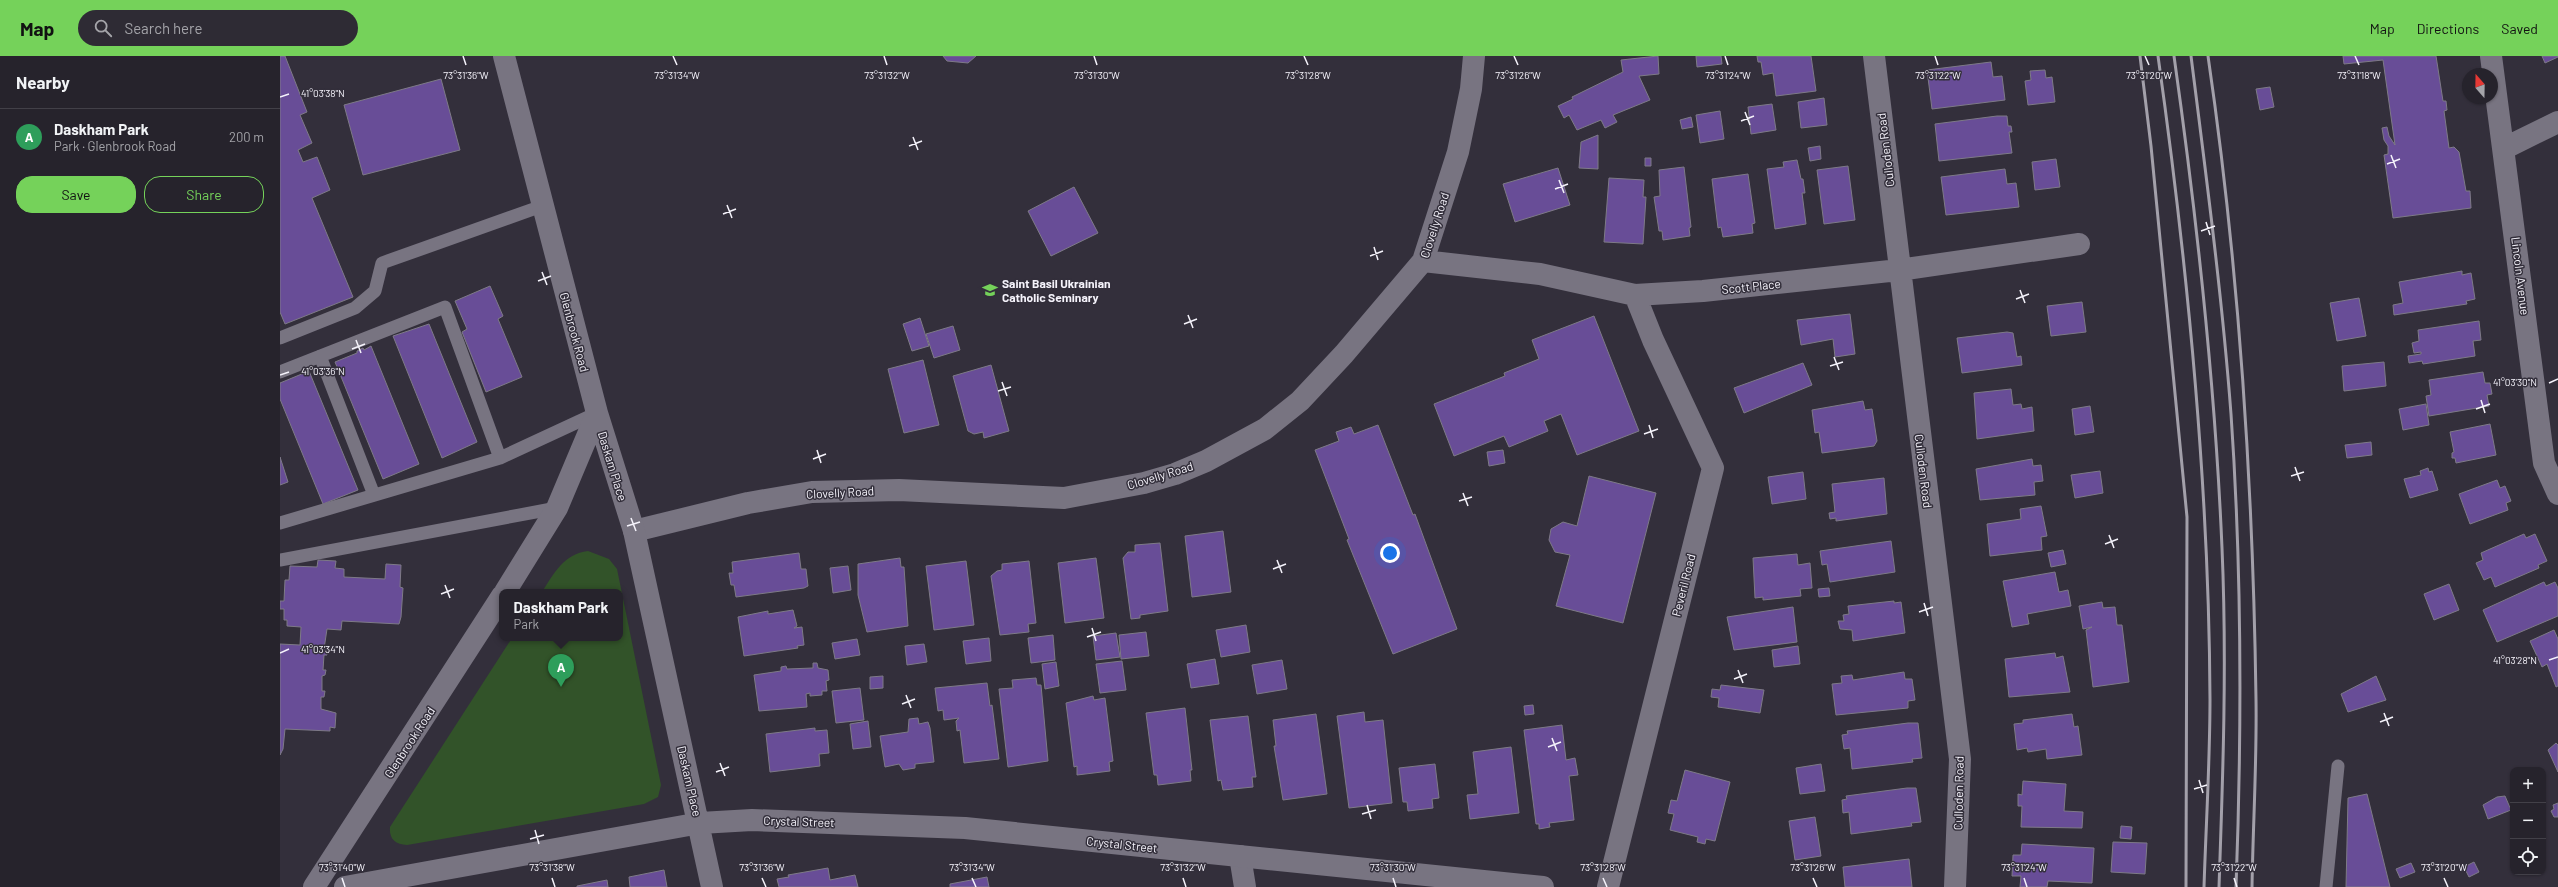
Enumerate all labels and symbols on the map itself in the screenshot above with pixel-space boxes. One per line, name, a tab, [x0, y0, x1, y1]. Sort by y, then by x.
north arrow	[2462, 68, 2498, 104]
text: 73°31'36"W	[443, 69, 489, 81]
text: 73°31'34"W	[654, 69, 700, 81]
text: 73°31'32"W	[864, 69, 910, 81]
text: 73°31'30"W	[1074, 69, 1120, 81]
text: 73°31'28"W	[1285, 69, 1331, 81]
text: 73°31'26"W	[1495, 69, 1541, 81]
text: 73°31'24"W	[1705, 69, 1751, 81]
text: 73°31'22"W	[1915, 69, 1961, 81]
text: 73°31'20"W	[2126, 69, 2172, 81]
text: 73°31'18"W	[2337, 69, 2381, 81]
text: 41°03'38"N	[301, 87, 345, 99]
street label: Culloden Road	[1874, 112, 1896, 188]
street label: Clovelly Road	[1417, 190, 1451, 260]
street label: Lincoln Avenue	[2509, 236, 2533, 316]
place label: Saint Basil Ukrainian Catholic Seminary	[1002, 276, 1111, 304]
street label: Scott Place	[1721, 276, 1781, 296]
school or university icon: Saint Basil Ukrainian Catholic Seminary	[981, 281, 999, 299]
street label: Glenbrook Road	[558, 291, 592, 373]
text: 41°03'36"N	[301, 365, 345, 377]
text: 41°03'30"N	[2493, 376, 2537, 388]
street label: Daskam Place	[596, 429, 630, 503]
street label: Culloden Road	[1913, 433, 1935, 509]
street label: Clovelly Road	[1125, 458, 1195, 492]
street label: Clovelly Road	[806, 483, 874, 501]
your location	[1380, 543, 1400, 563]
street label: Peveril Road	[1668, 552, 1698, 618]
text: 41°03'34"N	[301, 643, 345, 655]
pin: A	[548, 654, 574, 687]
text: 41°03'28"N	[2493, 654, 2537, 666]
street label: Glenbrook Road	[381, 704, 437, 780]
street label: Daskam Place	[675, 744, 705, 818]
street label: Culloden Road	[1950, 756, 1966, 830]
street label: Crystal Street	[763, 813, 835, 829]
street label: Crystal Street	[1086, 833, 1158, 855]
text: 73°31'40"W	[319, 861, 365, 873]
text: 73°31'38"W	[529, 861, 575, 873]
text: 73°31'36"W	[739, 861, 785, 873]
text: 73°31'34"W	[949, 861, 995, 873]
text: 73°31'32"W	[1160, 861, 1206, 873]
text: 73°31'30"W	[1370, 861, 1416, 873]
text: 73°31'28"W	[1580, 861, 1626, 873]
text: 73°31'26"W	[1790, 861, 1836, 873]
text: 73°31'24"W	[2001, 861, 2047, 873]
text: 73°31'22"W	[2211, 861, 2257, 873]
text: 73°31'20"W	[2421, 861, 2467, 873]

